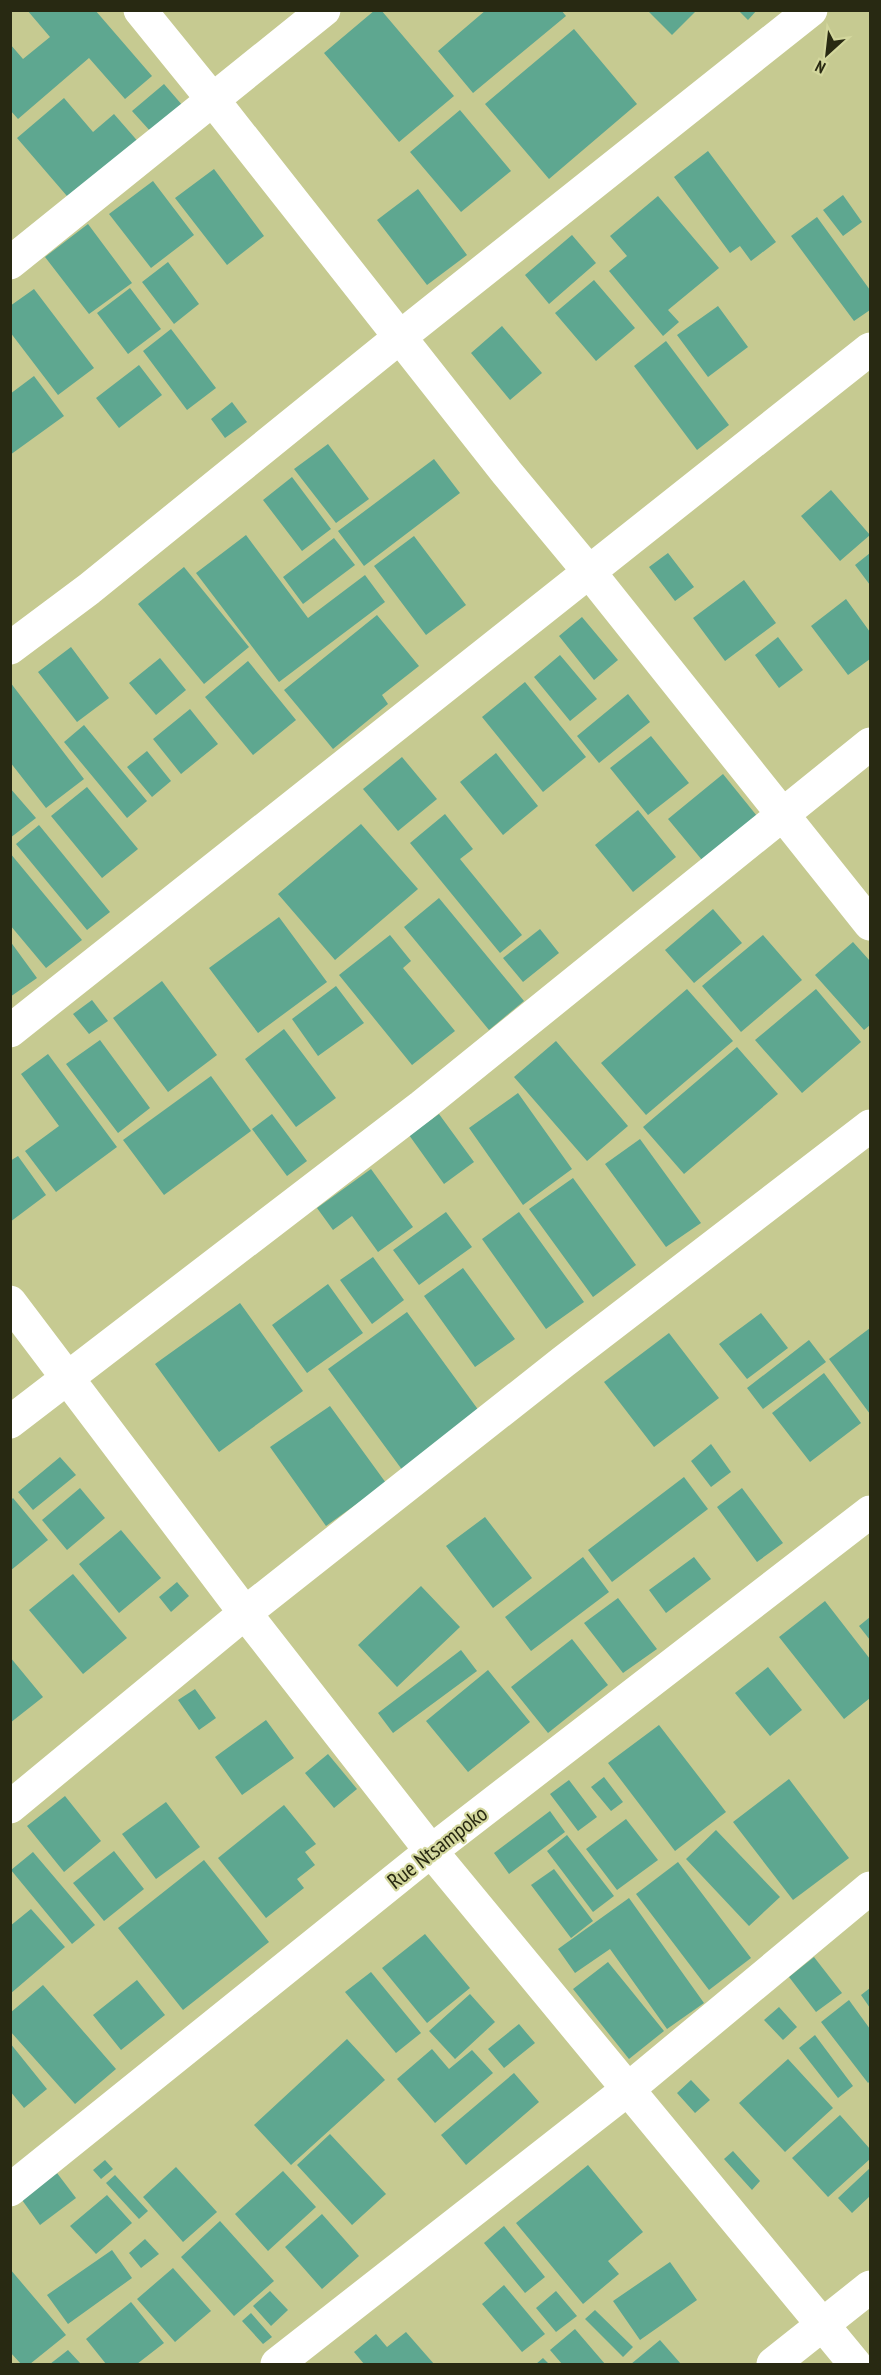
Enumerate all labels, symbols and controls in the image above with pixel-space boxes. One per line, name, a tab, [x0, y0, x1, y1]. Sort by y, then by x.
north arrow	[797, 24, 857, 84]
text: N	[812, 56, 829, 78]
street label: Rue Ntsampoko	[381, 1799, 493, 1895]

